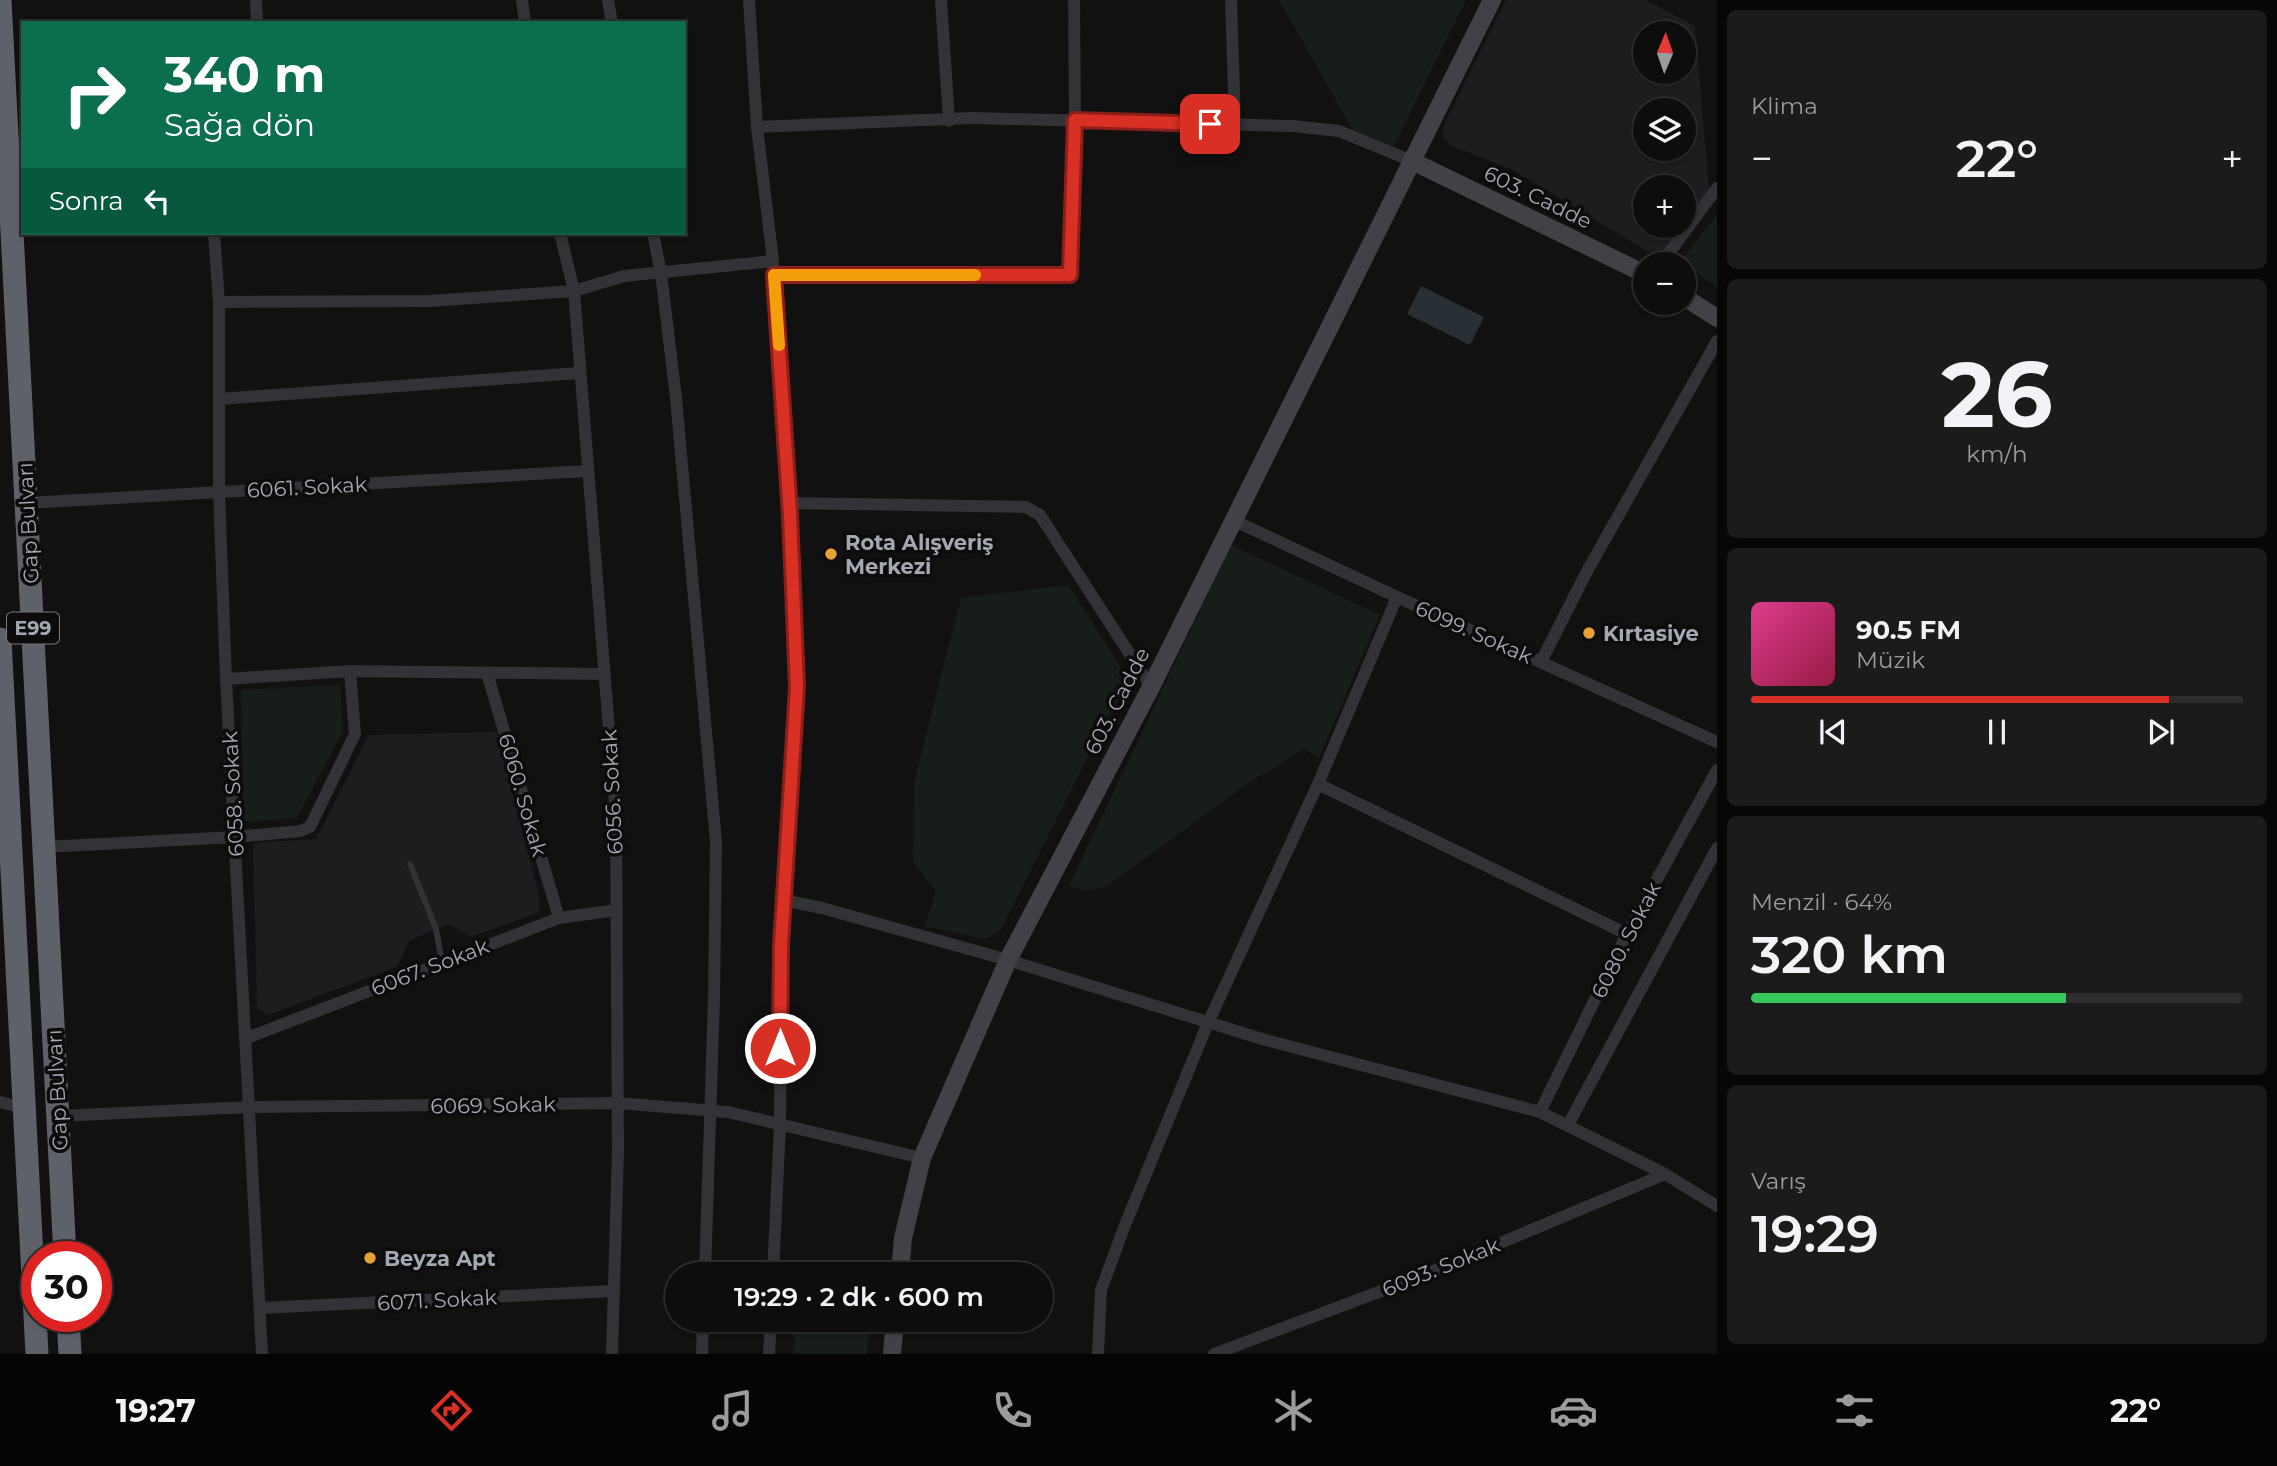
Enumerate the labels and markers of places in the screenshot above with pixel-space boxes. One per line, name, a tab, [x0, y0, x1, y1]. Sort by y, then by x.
pin	[1180, 94, 1240, 154]
place label: Rota Alışveriş Merkezi	[845, 530, 993, 579]
marker: Rota Alışveriş Merkezi	[823, 546, 839, 562]
place label: Kırtasiye	[1603, 621, 1699, 646]
marker: Kırtasiye	[1581, 625, 1597, 641]
place label: Beyza Apt	[384, 1246, 496, 1271]
marker: Beyza Apt	[362, 1250, 378, 1266]

